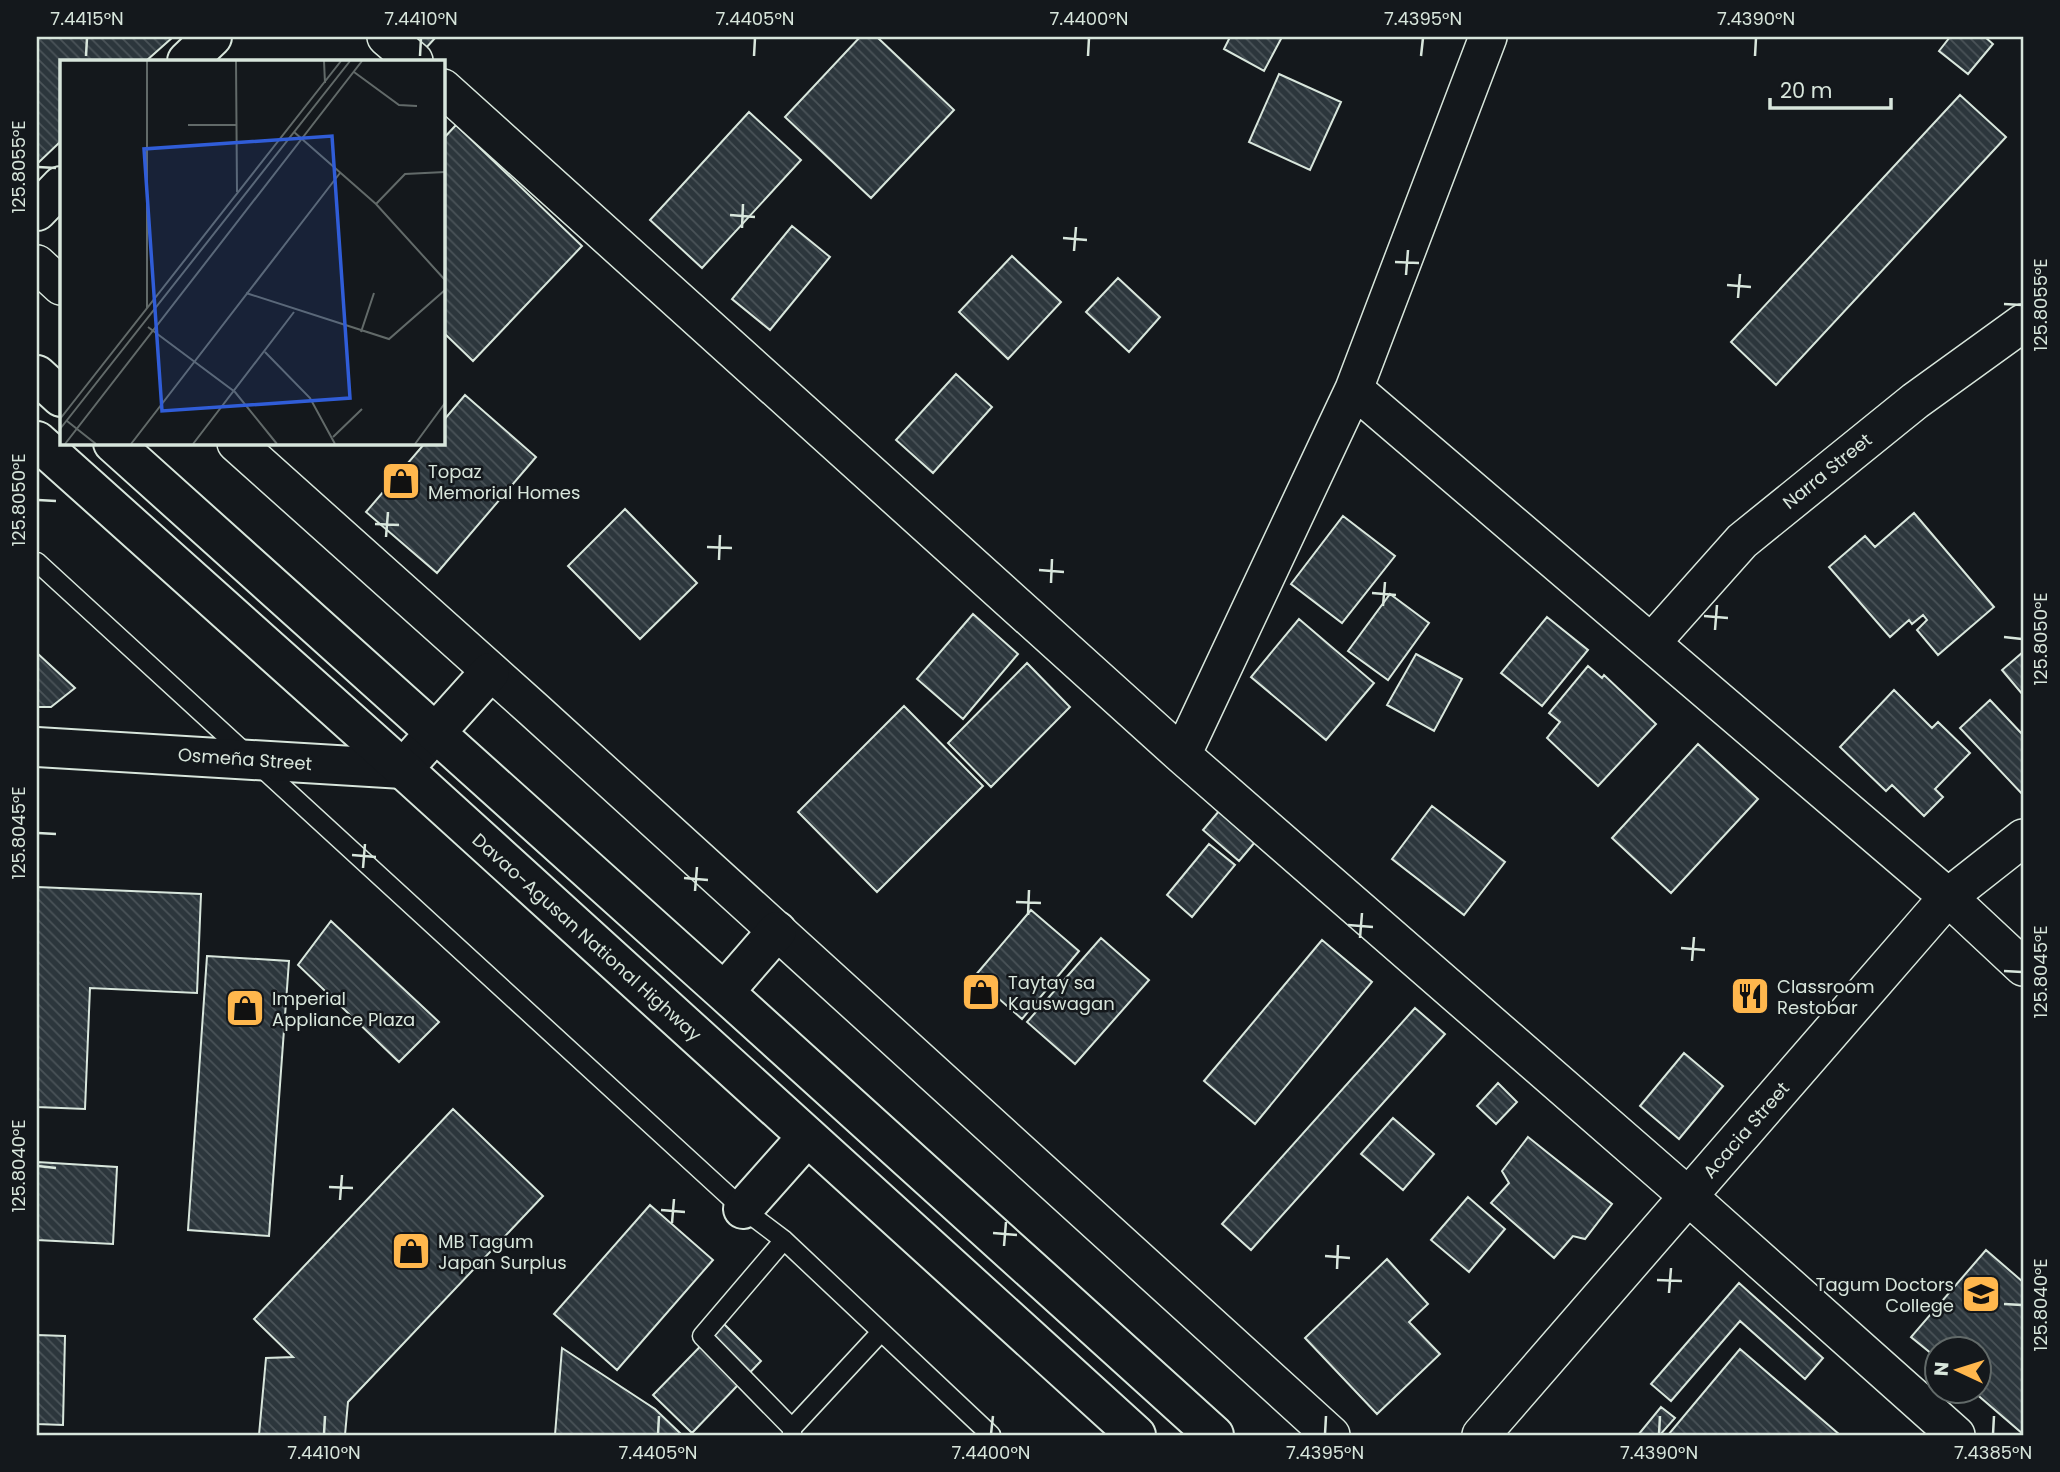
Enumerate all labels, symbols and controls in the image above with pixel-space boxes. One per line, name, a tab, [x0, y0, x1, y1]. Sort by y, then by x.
text: 7.4415°N	[50, 6, 124, 31]
text: 7.4410°N	[384, 6, 458, 31]
text: 7.4405°N	[716, 6, 794, 31]
text: 7.4400°N	[1050, 6, 1128, 31]
text: 7.4395°N	[1384, 6, 1462, 31]
text: 7.4390°N	[1717, 6, 1795, 31]
inset map	[60, 60, 444, 444]
scale bar	[1770, 66, 1890, 110]
text: 20 m	[1780, 76, 1833, 105]
text: 125.8055°E	[6, 120, 31, 214]
text: 125.8055°E	[2028, 258, 2053, 352]
street label: Narra Street	[1777, 427, 1877, 515]
text: 125.8050°E	[6, 453, 31, 547]
place label: Topaz Memorial Homes	[428, 459, 580, 505]
shop icon: Topaz Memorial Homes	[380, 460, 422, 502]
text: 125.8050°E	[2028, 592, 2053, 686]
street label: Osmeña Street	[177, 742, 313, 776]
text: 125.8045°E	[6, 786, 31, 880]
street label: Davao-Agusan National Highway	[467, 827, 707, 1047]
text: 125.8045°E	[2028, 925, 2053, 1019]
place label: Taytay sa Kauswagan	[1008, 970, 1115, 1016]
shop icon: Taytay sa Kauswagan	[960, 971, 1002, 1013]
place label: Classroom Restobar	[1777, 974, 1875, 1020]
restaurant icon: Classroom Restobar	[1729, 975, 1771, 1017]
place label: Imperial Appliance Plaza	[272, 986, 415, 1032]
shop icon: Imperial Appliance Plaza	[224, 987, 266, 1029]
street label: Acacia Street	[1697, 1076, 1795, 1184]
text: 125.8040°E	[6, 1119, 31, 1213]
place label: MB Tagum Japan Surplus	[438, 1229, 567, 1275]
shop icon: MB Tagum Japan Surplus	[390, 1230, 432, 1272]
text: 125.8040°E	[2028, 1258, 2053, 1352]
place label: Tagum Doctors College	[1816, 1272, 1954, 1318]
school or university icon: Tagum Doctors College	[1960, 1273, 2002, 1315]
north arrow	[1924, 1336, 1994, 1406]
text: N	[1928, 1361, 1956, 1377]
text: 7.4410°N	[287, 1440, 361, 1465]
text: 7.4405°N	[619, 1440, 697, 1465]
text: 7.4400°N	[952, 1440, 1030, 1465]
text: 7.4395°N	[1286, 1440, 1364, 1465]
text: 7.4390°N	[1620, 1440, 1698, 1465]
text: 7.4385°N	[1954, 1440, 2032, 1465]

